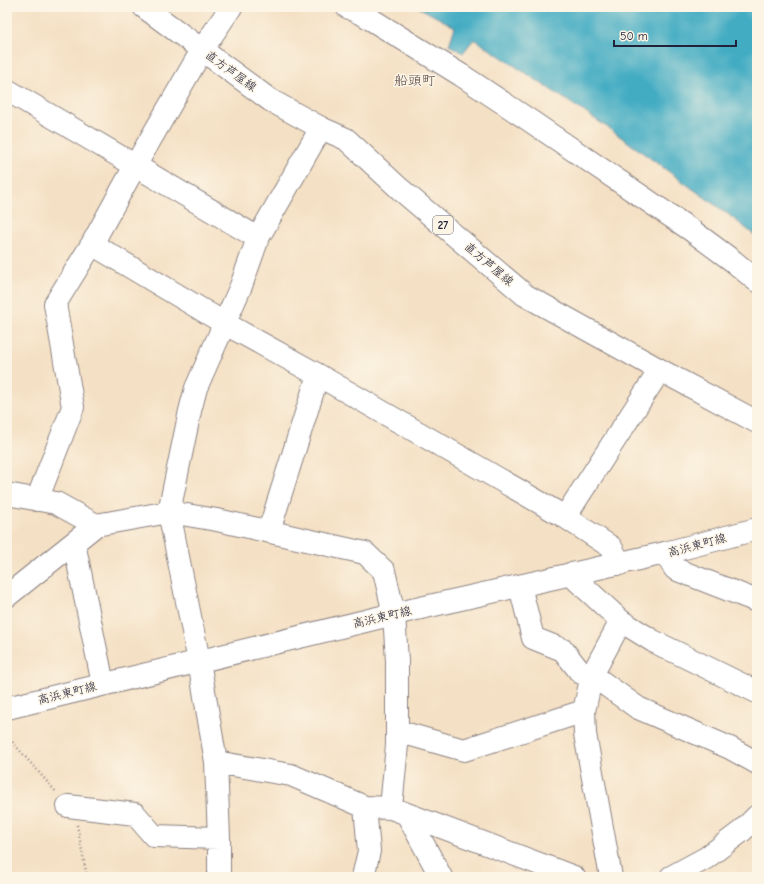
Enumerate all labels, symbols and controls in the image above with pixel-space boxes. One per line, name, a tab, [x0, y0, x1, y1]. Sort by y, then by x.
scale bar	[614, 22, 736, 48]
text: 50 m	[620, 29, 648, 43]
street label: 直方芦屋線	[203, 48, 259, 94]
district label: 船頭町	[394, 72, 436, 89]
road number: 27	[433, 216, 453, 234]
street label: 直方芦屋線	[462, 239, 516, 289]
street label: 高浜東町線	[666, 530, 728, 560]
street label: 高浜東町線	[351, 603, 413, 631]
street label: 高浜東町線	[36, 679, 98, 707]

